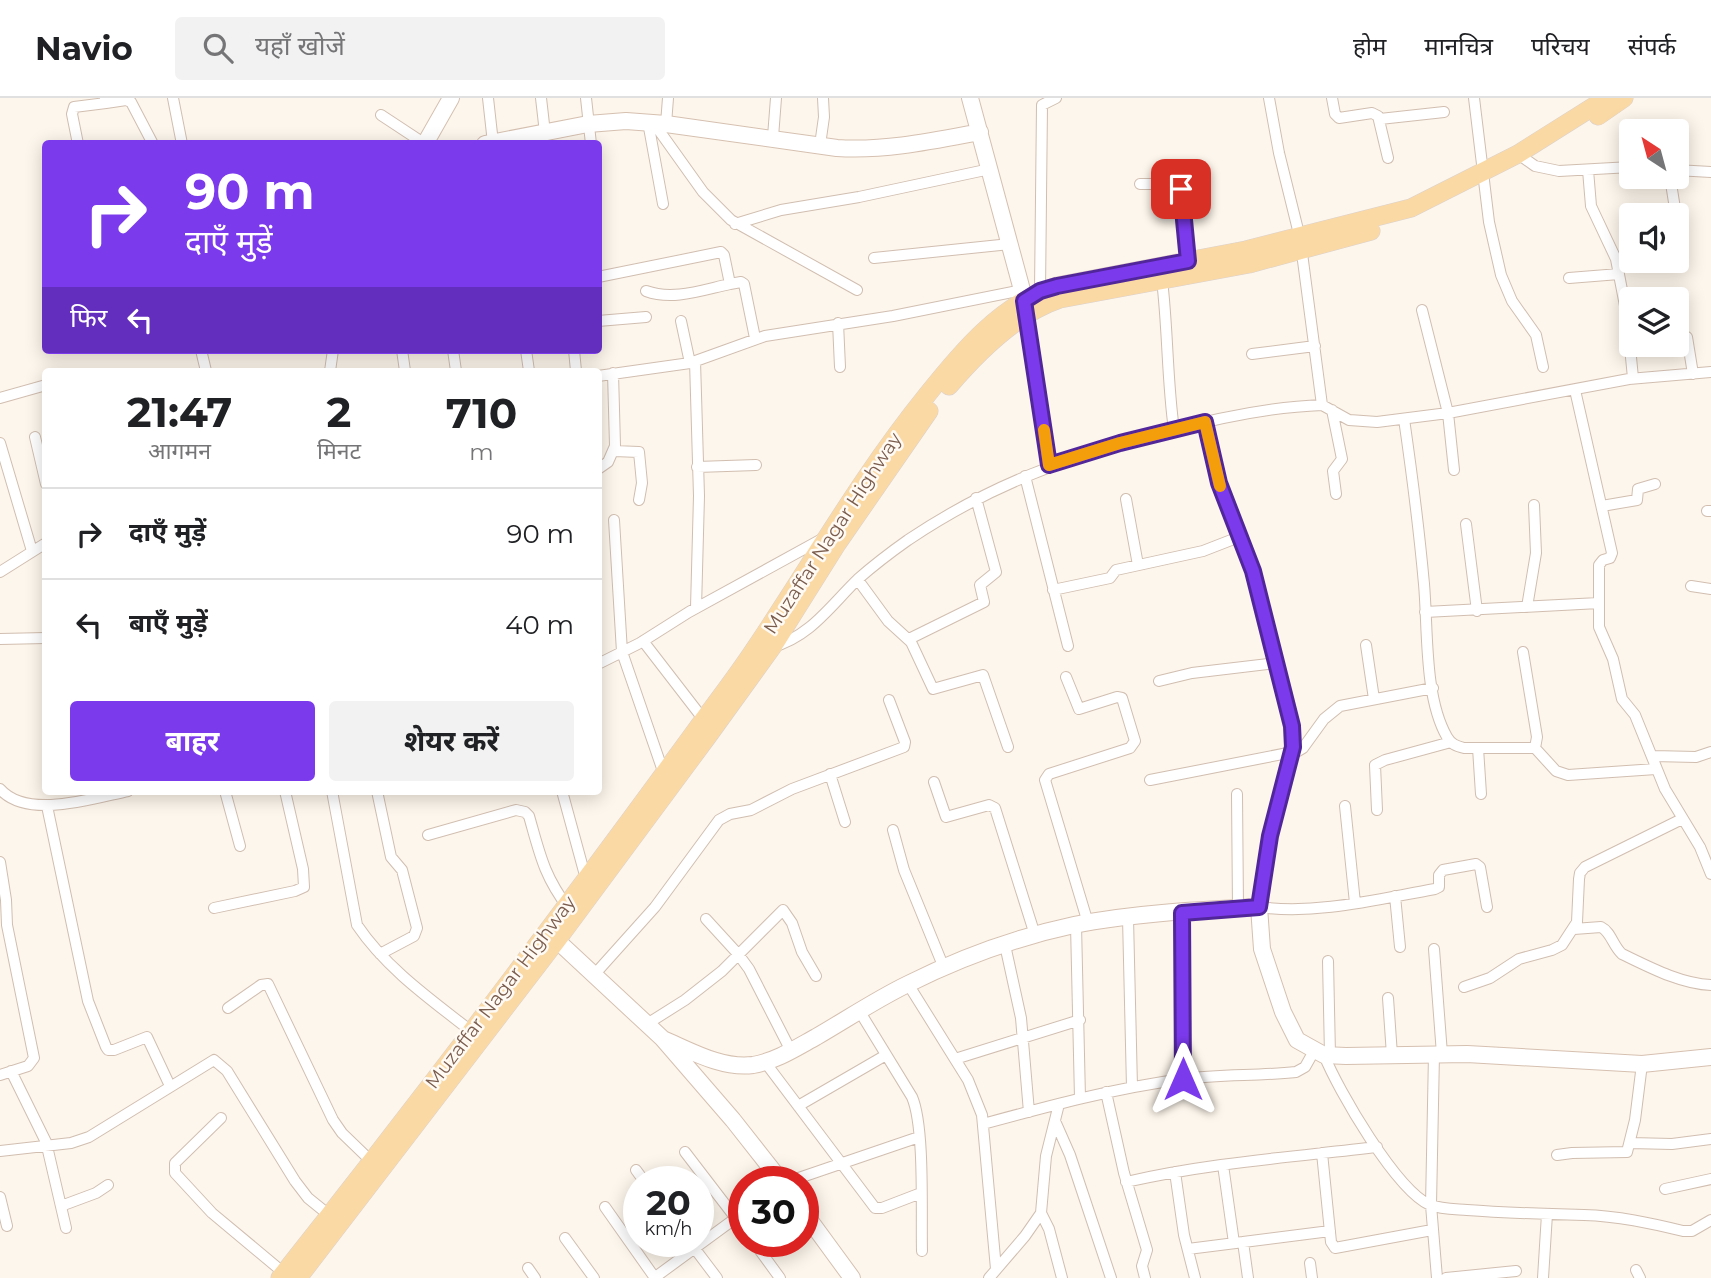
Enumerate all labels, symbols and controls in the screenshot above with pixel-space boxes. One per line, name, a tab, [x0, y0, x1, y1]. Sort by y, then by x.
search box	[175, 17, 665, 80]
text: Navio	[35, 28, 133, 68]
icon: search	[199, 29, 237, 67]
text: यहाँ खोजें	[255, 30, 345, 62]
text: होम	[1353, 32, 1386, 61]
text: मानचित्र	[1424, 32, 1493, 61]
text: परिचय	[1531, 32, 1590, 61]
text: संपर्क	[1628, 32, 1676, 61]
north arrow	[1619, 119, 1689, 189]
map controls	[1619, 119, 1689, 357]
pin	[1151, 159, 1211, 219]
text: 90 m	[185, 162, 315, 221]
icon: right	[70, 168, 161, 259]
icon: arrive	[1162, 170, 1200, 208]
button: sound	[1619, 203, 1689, 273]
text: दाएँ मुड़ें	[185, 222, 273, 261]
button: layers	[1619, 287, 1689, 357]
icon: left	[121, 301, 159, 339]
text: फिर	[70, 302, 107, 334]
text: 21:47	[127, 386, 232, 438]
text: 2	[327, 386, 351, 438]
text: 710	[446, 387, 517, 439]
street label: Muzaffar Nagar Highway	[759, 428, 907, 638]
text: आगमन	[148, 437, 211, 465]
text: मिनट	[317, 437, 361, 465]
text: m	[469, 438, 494, 466]
icon: right	[70, 515, 108, 553]
text: दाएँ मुड़ें	[129, 516, 206, 548]
text: 90 m	[507, 518, 574, 550]
icon: left	[70, 606, 108, 644]
text: बाएँ मुड़ें	[129, 607, 208, 639]
text: 40 m	[505, 609, 574, 641]
button: बाहर	[70, 701, 315, 781]
button: शेयर करें	[329, 701, 574, 781]
street label: Muzaffar Nagar Highway	[420, 891, 581, 1093]
position arrow	[1146, 1042, 1220, 1116]
speed limit sign: 30	[728, 1166, 819, 1257]
text: 20	[646, 1181, 691, 1224]
text: km/h	[644, 1218, 693, 1240]

